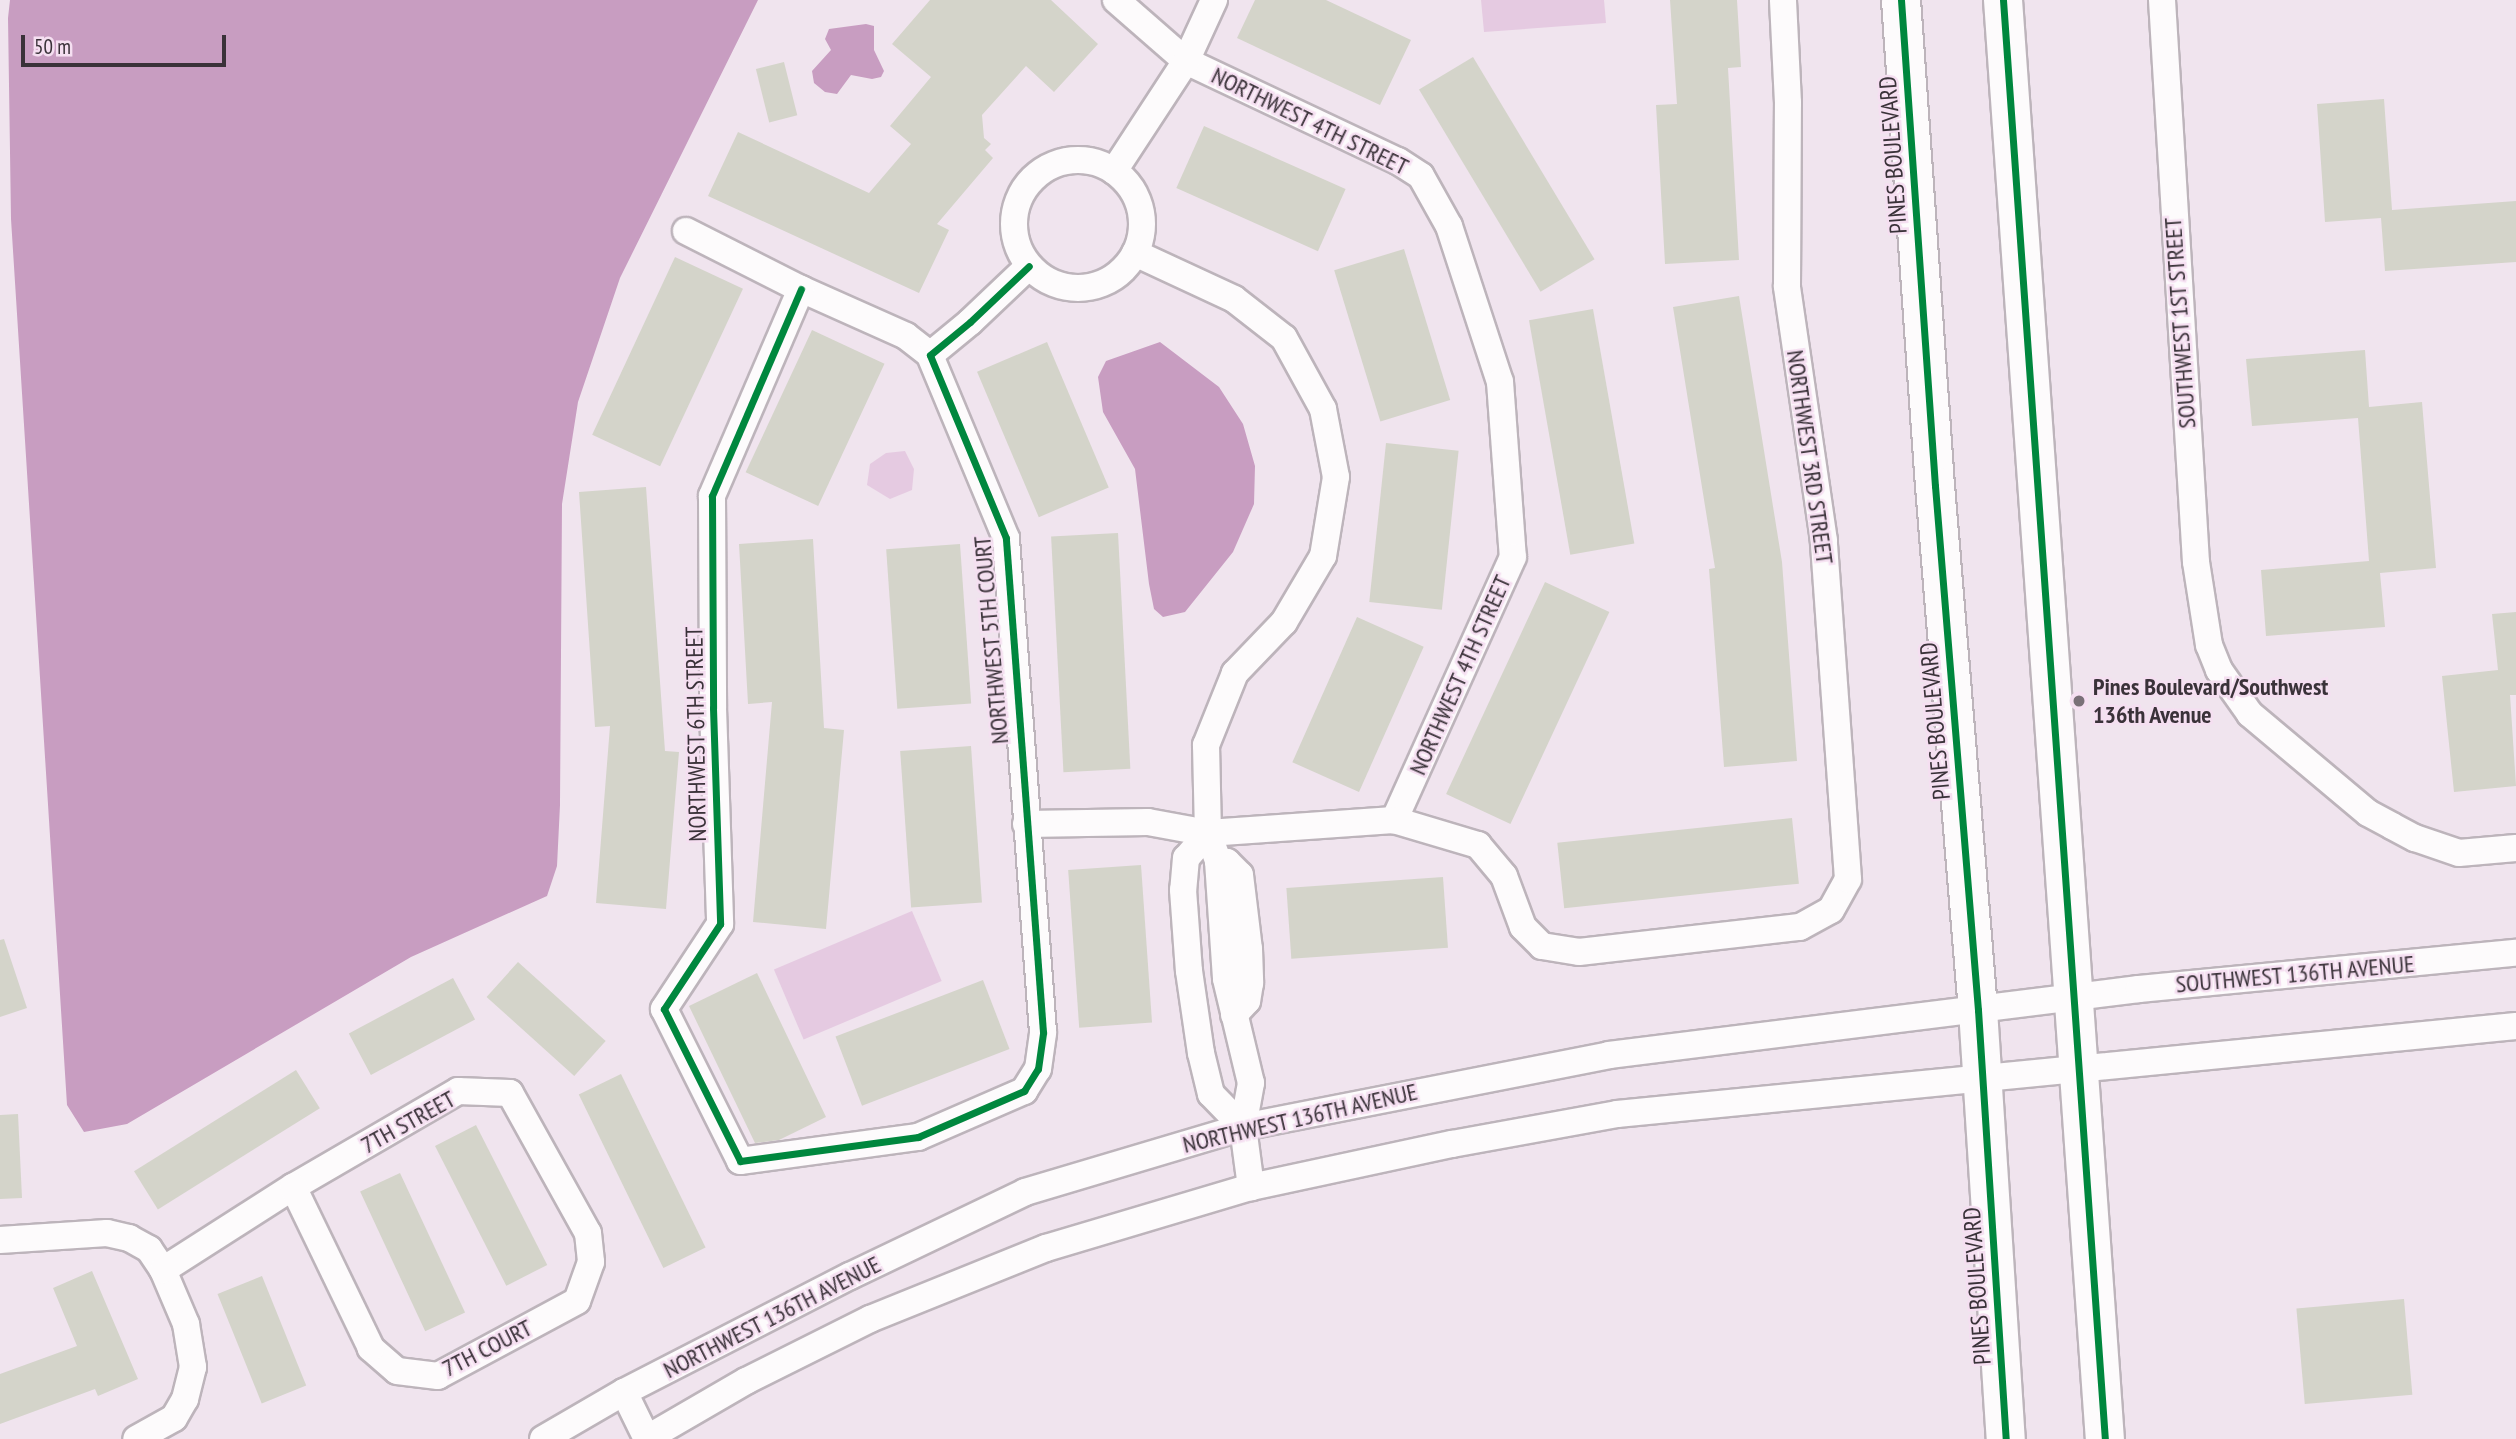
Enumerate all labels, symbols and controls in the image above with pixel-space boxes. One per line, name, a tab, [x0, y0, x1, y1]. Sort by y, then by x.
scale bar	[24, 21, 229, 65]
text: 50 m	[34, 33, 71, 60]
street label: NORTHWEST 4TH STREET	[1207, 61, 1413, 181]
street label: PINES BOULEVARD	[1873, 75, 1913, 235]
street label: SOUTHWEST 1ST STREET	[2158, 216, 2202, 430]
street label: NORTHWEST 3RD STREET	[1781, 348, 1839, 566]
street label: NORTHWEST 5TH COURT	[968, 534, 1014, 746]
street label: NORTHWEST 4TH STREET	[1403, 571, 1517, 779]
street label: NORTHWEST 6TH STREET	[680, 626, 712, 842]
street label: PINES BOULEVARD	[1914, 641, 1956, 801]
place label: Pines Boulevard/Southwest 136th Avenue	[2093, 673, 2328, 729]
marker: Pines Boulevard/Southwest 136th Avenue	[2071, 693, 2087, 709]
street label: SOUTHWEST 136TH AVENUE	[2174, 949, 2416, 999]
street label: NORTHWEST 136TH AVENUE	[1179, 1077, 1421, 1159]
street label: 7TH STREET	[356, 1084, 460, 1160]
street label: PINES BOULEVARD	[1957, 1206, 1997, 1366]
street label: NORTHWEST 136TH AVENUE	[658, 1249, 886, 1385]
street label: 7TH COURT	[437, 1313, 537, 1383]

